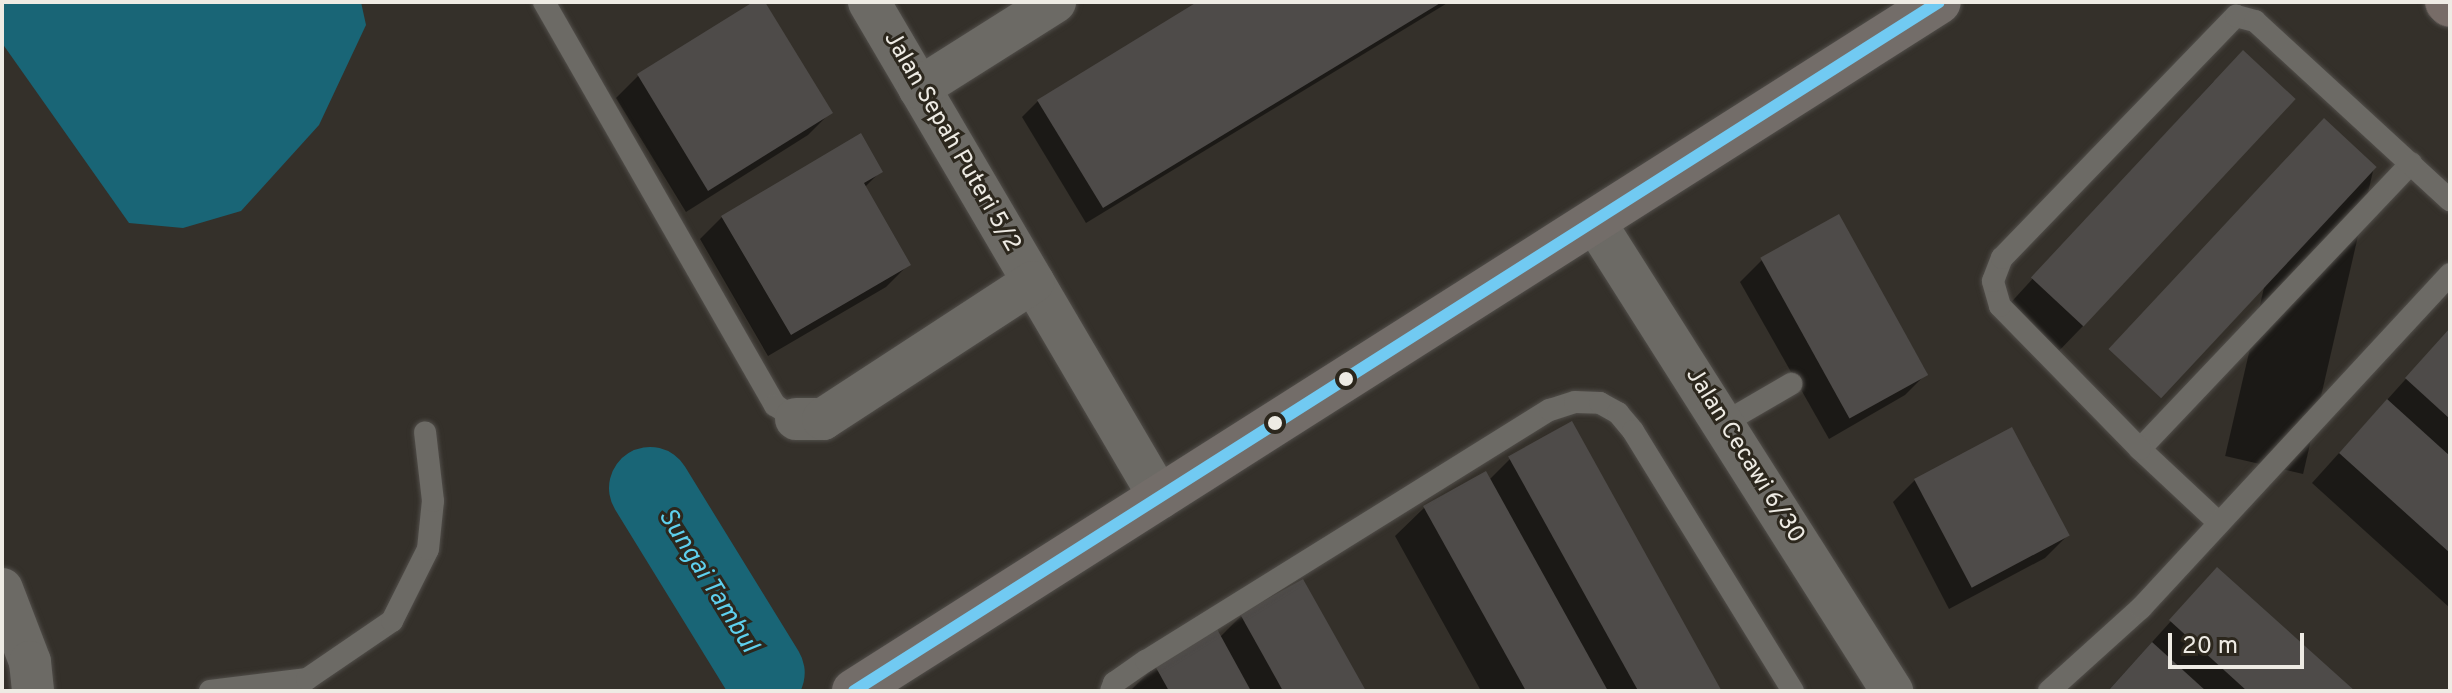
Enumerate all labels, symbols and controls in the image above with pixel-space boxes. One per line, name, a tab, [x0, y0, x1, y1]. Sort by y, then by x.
street label: Jalan Sepah Puteri 5/2	[876, 27, 1026, 257]
street label: Jalan Cecawi 6/30	[1678, 363, 1810, 549]
unlabelled marker	[1338, 371, 1354, 387]
unlabelled marker	[1267, 415, 1283, 431]
water label: Sungai Tambul	[650, 502, 764, 660]
scale bar	[2172, 617, 2308, 667]
text: 20 m	[2182, 632, 2238, 662]

